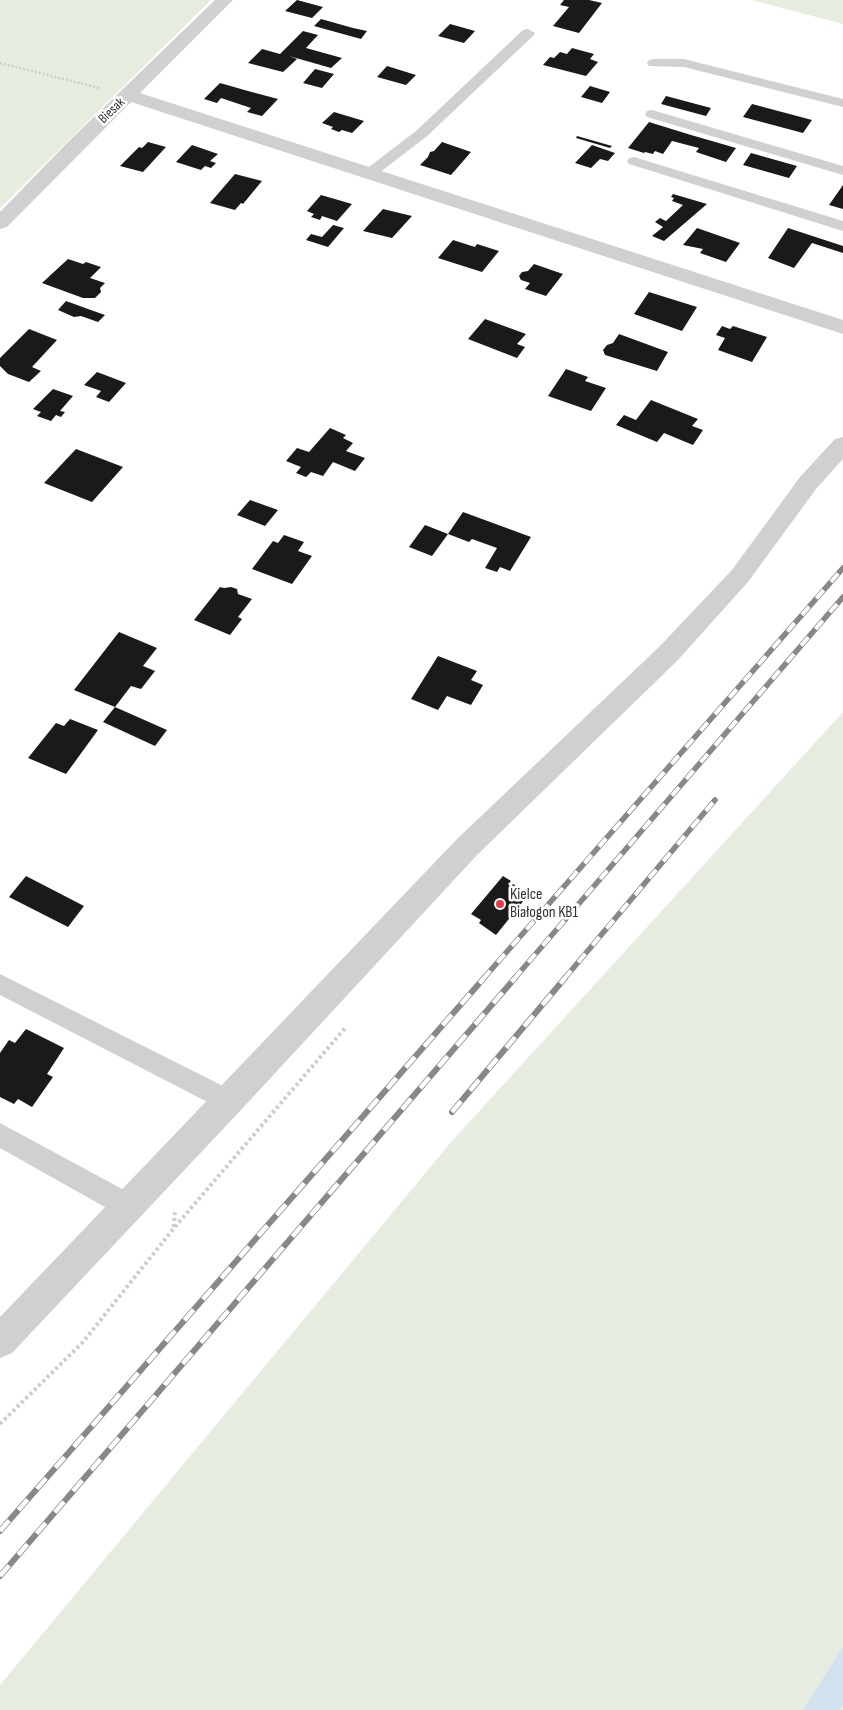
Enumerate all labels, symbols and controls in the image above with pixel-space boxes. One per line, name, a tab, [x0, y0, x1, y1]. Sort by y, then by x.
street label: Biesak	[95, 94, 129, 128]
place label: Kielce Białogon KB1	[510, 885, 578, 923]
marker: Kielce Białogon KB1	[494, 898, 506, 910]

